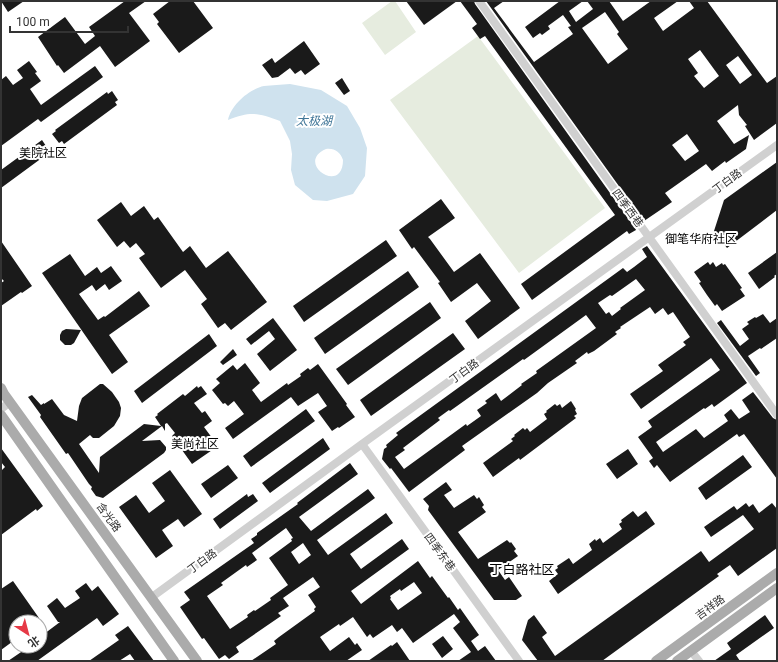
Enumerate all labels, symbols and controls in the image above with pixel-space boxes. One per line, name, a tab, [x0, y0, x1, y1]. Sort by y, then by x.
scale bar	[10, 8, 128, 34]
text: 100 m	[16, 15, 50, 29]
water label: 太极湖	[296, 114, 334, 128]
district label: 美院社区	[19, 146, 67, 160]
street label: 丁白路	[710, 166, 744, 196]
street label: 四季西巷	[609, 187, 646, 230]
district label: 御笔华府社区	[665, 232, 737, 246]
street label: 丁白路	[447, 356, 481, 386]
district label: 美尚社区	[171, 437, 219, 451]
street label: 含光路	[94, 500, 124, 534]
street label: 四季东巷	[421, 531, 458, 574]
street label: 丁白路	[185, 546, 219, 576]
district label: 丁白路社区	[489, 562, 555, 577]
street label: 吉祥路	[693, 592, 727, 622]
north arrow	[8, 614, 48, 654]
text: 北	[25, 633, 42, 650]

